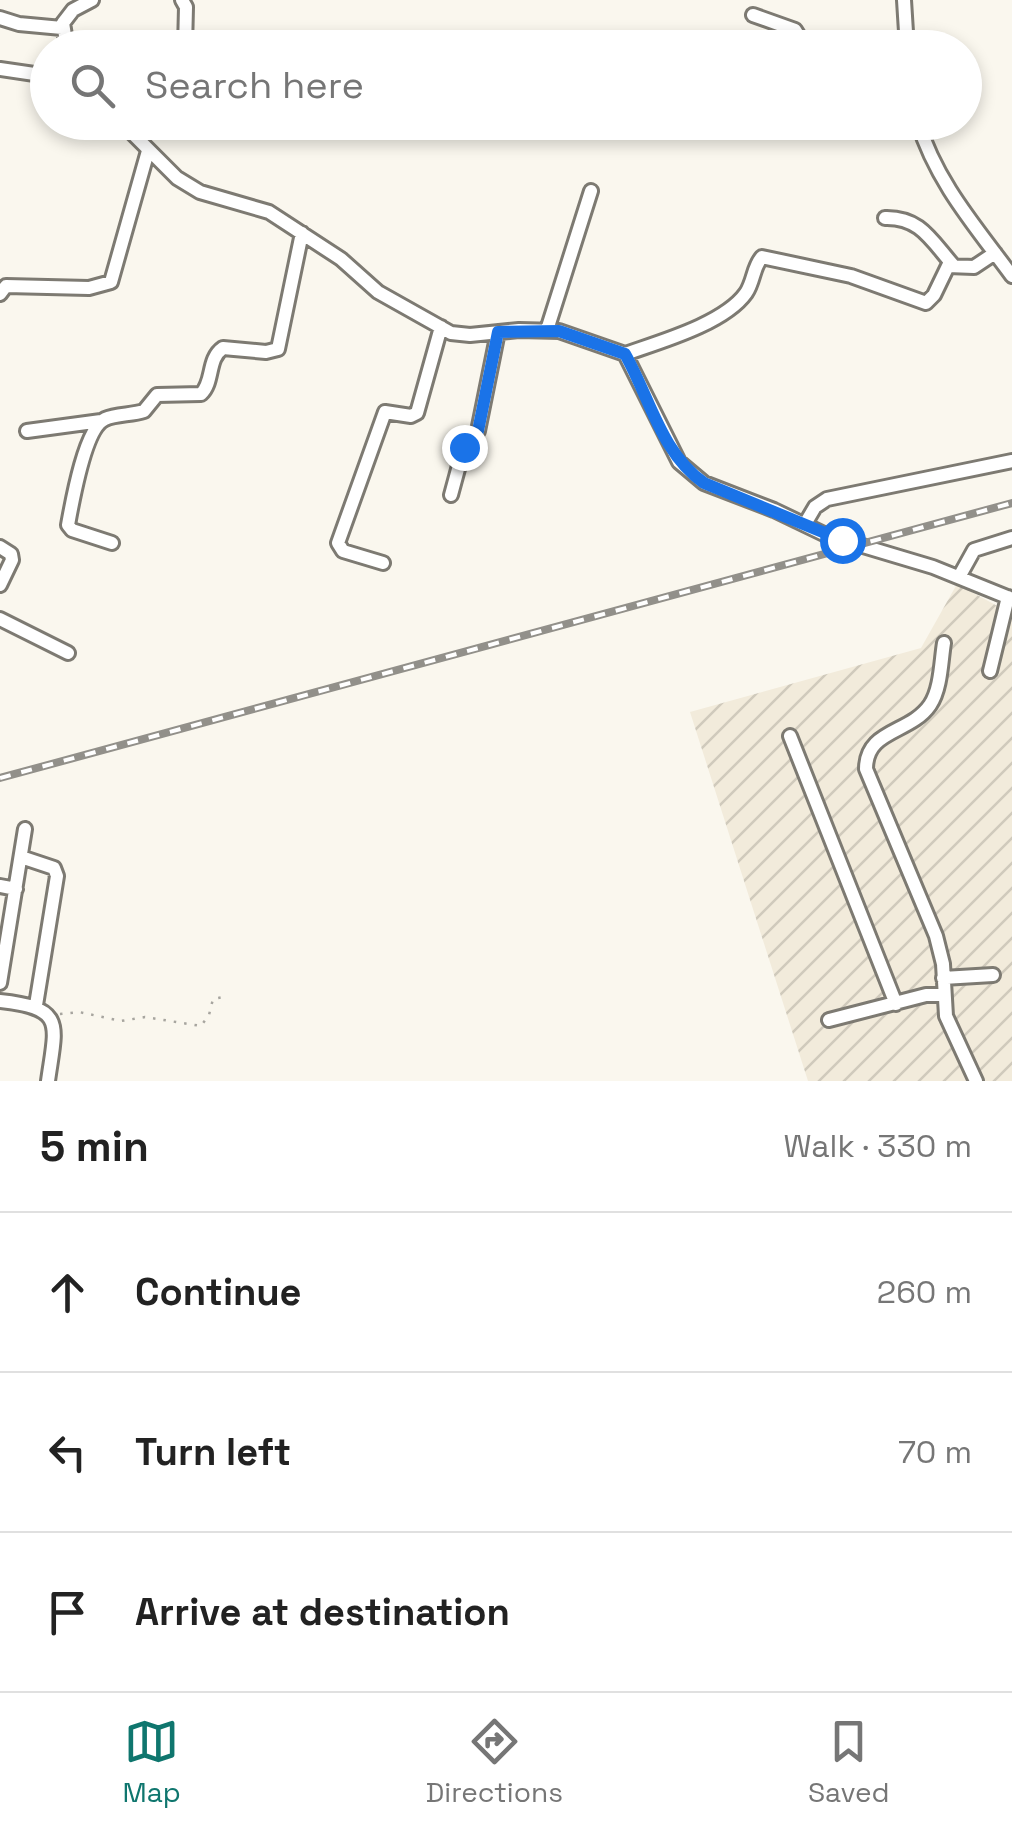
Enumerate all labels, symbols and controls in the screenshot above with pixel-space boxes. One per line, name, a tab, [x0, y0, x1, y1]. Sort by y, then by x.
search box	[30, 30, 982, 140]
icon: search	[65, 58, 120, 113]
text: Search here	[145, 61, 364, 109]
route end	[442, 425, 488, 471]
route start	[820, 518, 866, 564]
text: 5 min	[40, 1120, 149, 1173]
text: Walk · 330 m	[784, 1126, 972, 1166]
icon: ahead	[40, 1265, 95, 1320]
text: Continue	[135, 1268, 301, 1316]
text: 260 m	[877, 1272, 972, 1312]
icon: left	[40, 1425, 95, 1480]
text: Turn left	[135, 1428, 291, 1476]
text: 70 m	[898, 1432, 972, 1472]
icon: arrive	[40, 1585, 95, 1640]
text: Arrive at destination	[135, 1588, 510, 1636]
tab: Map	[122, 1714, 181, 1810]
tab: Directions	[426, 1714, 563, 1810]
tab: Saved	[808, 1714, 890, 1810]

